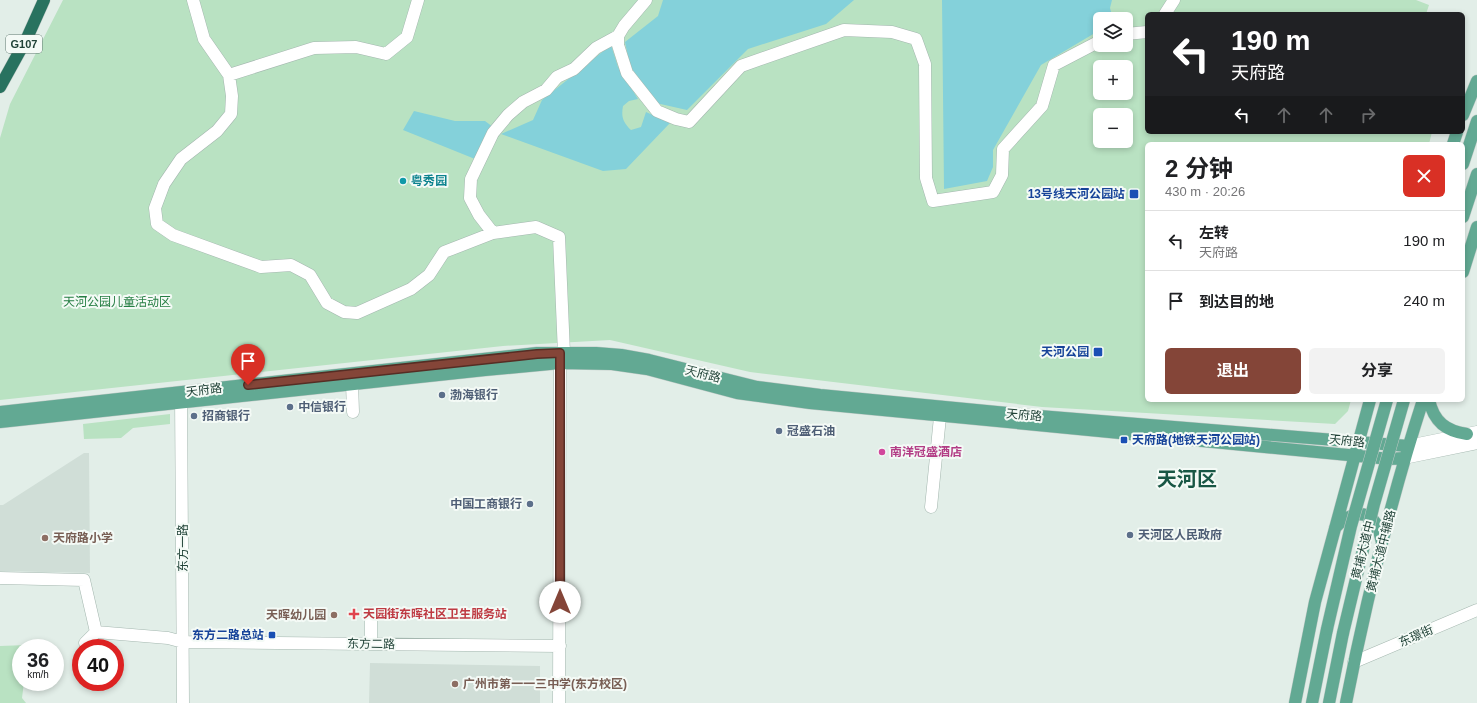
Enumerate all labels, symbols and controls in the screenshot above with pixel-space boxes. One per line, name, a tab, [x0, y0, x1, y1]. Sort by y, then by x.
map controls	[1093, 12, 1133, 148]
button: layers	[1093, 12, 1133, 52]
text: 190 m	[1231, 25, 1310, 56]
icon: left	[1165, 28, 1217, 80]
road number: G107	[6, 35, 42, 53]
button: +	[1093, 60, 1133, 100]
text: 天府路	[1231, 63, 1285, 83]
icon: left	[1231, 104, 1253, 126]
icon: ahead	[1273, 104, 1295, 126]
icon: ahead	[1315, 104, 1337, 126]
icon: right	[1357, 104, 1379, 126]
button: −	[1093, 108, 1133, 148]
text: 2 分钟	[1165, 155, 1233, 182]
button: close	[1403, 155, 1445, 197]
place label: 粤秀园	[411, 174, 447, 188]
marker: 粤秀园	[398, 176, 408, 186]
text: 430 m · 20:26	[1165, 184, 1245, 199]
place label: 13号线天河公园站	[1028, 187, 1125, 201]
marker: 13号线天河公园站	[1128, 188, 1140, 200]
text: 左转	[1199, 224, 1229, 241]
icon: left	[1165, 230, 1187, 252]
text: 190 m	[1403, 232, 1445, 249]
text: 天府路	[1199, 245, 1238, 260]
icon: arrive	[1165, 290, 1187, 312]
text: 240 m	[1403, 292, 1445, 309]
text: 到达目的地	[1199, 293, 1274, 310]
park label: 天河公园儿童活动区	[63, 295, 171, 309]
pin	[231, 344, 265, 385]
place label: 天河公园	[1041, 345, 1089, 359]
marker: 天河公园	[1092, 346, 1104, 358]
button: 退出	[1165, 348, 1301, 394]
button: 分享	[1309, 348, 1445, 394]
icon: arrive	[237, 350, 259, 372]
street label: 天府路	[684, 363, 722, 385]
street label: 天府路	[185, 381, 223, 399]
place label: 渤海银行	[450, 388, 498, 402]
marker: 渤海银行	[437, 390, 447, 400]
place label: 中信银行	[298, 400, 346, 414]
marker: 中信银行	[285, 402, 295, 412]
street label: 天府路	[1005, 406, 1043, 424]
place label: 招商银行	[202, 409, 250, 423]
marker: 招商银行	[189, 411, 199, 421]
place label: 冠盛石油	[787, 424, 835, 438]
marker: 冠盛石油	[774, 426, 784, 436]
street label: 天府路	[1328, 432, 1366, 450]
place label: 天府路(地铁天河公园站)	[1132, 433, 1260, 447]
marker: 天府路(地铁天河公园站)	[1119, 435, 1129, 445]
place label: 南洋冠盛酒店	[890, 445, 962, 459]
marker: 南洋冠盛酒店	[877, 447, 887, 457]
district label: 天河区	[1157, 468, 1217, 490]
place label: 中国工商银行	[450, 497, 522, 511]
marker: 中国工商银行	[525, 499, 535, 509]
street label: 黄埔大道中辅路	[1364, 509, 1398, 593]
street label: 黄埔大道中	[1349, 519, 1377, 581]
street label: 东方一路	[176, 524, 190, 572]
place label: 天河区人民政府	[1138, 528, 1222, 542]
marker: 天河区人民政府	[1125, 530, 1135, 540]
place label: 天府路小学	[53, 531, 113, 545]
marker: 天府路小学	[40, 533, 50, 543]
position arrow	[539, 581, 581, 623]
place label: 天园街东晖社区卫生服务站	[363, 607, 507, 621]
place label: 天晖幼儿园	[266, 608, 326, 622]
marker: 天园街东晖社区卫生服务站	[348, 608, 360, 620]
marker: 天晖幼儿园	[329, 610, 339, 620]
street label: 东璟街	[1397, 623, 1435, 649]
place label: 东方二路总站	[192, 628, 264, 642]
marker: 东方二路总站	[267, 630, 277, 640]
street label: 东方二路	[347, 637, 395, 651]
speed limit sign: 40	[72, 639, 124, 691]
text: 36	[27, 649, 49, 671]
text: km/h	[27, 669, 49, 680]
place label: 广州市第一一三中学(东方校区)	[463, 677, 627, 691]
marker: 广州市第一一三中学(东方校区)	[450, 679, 460, 689]

